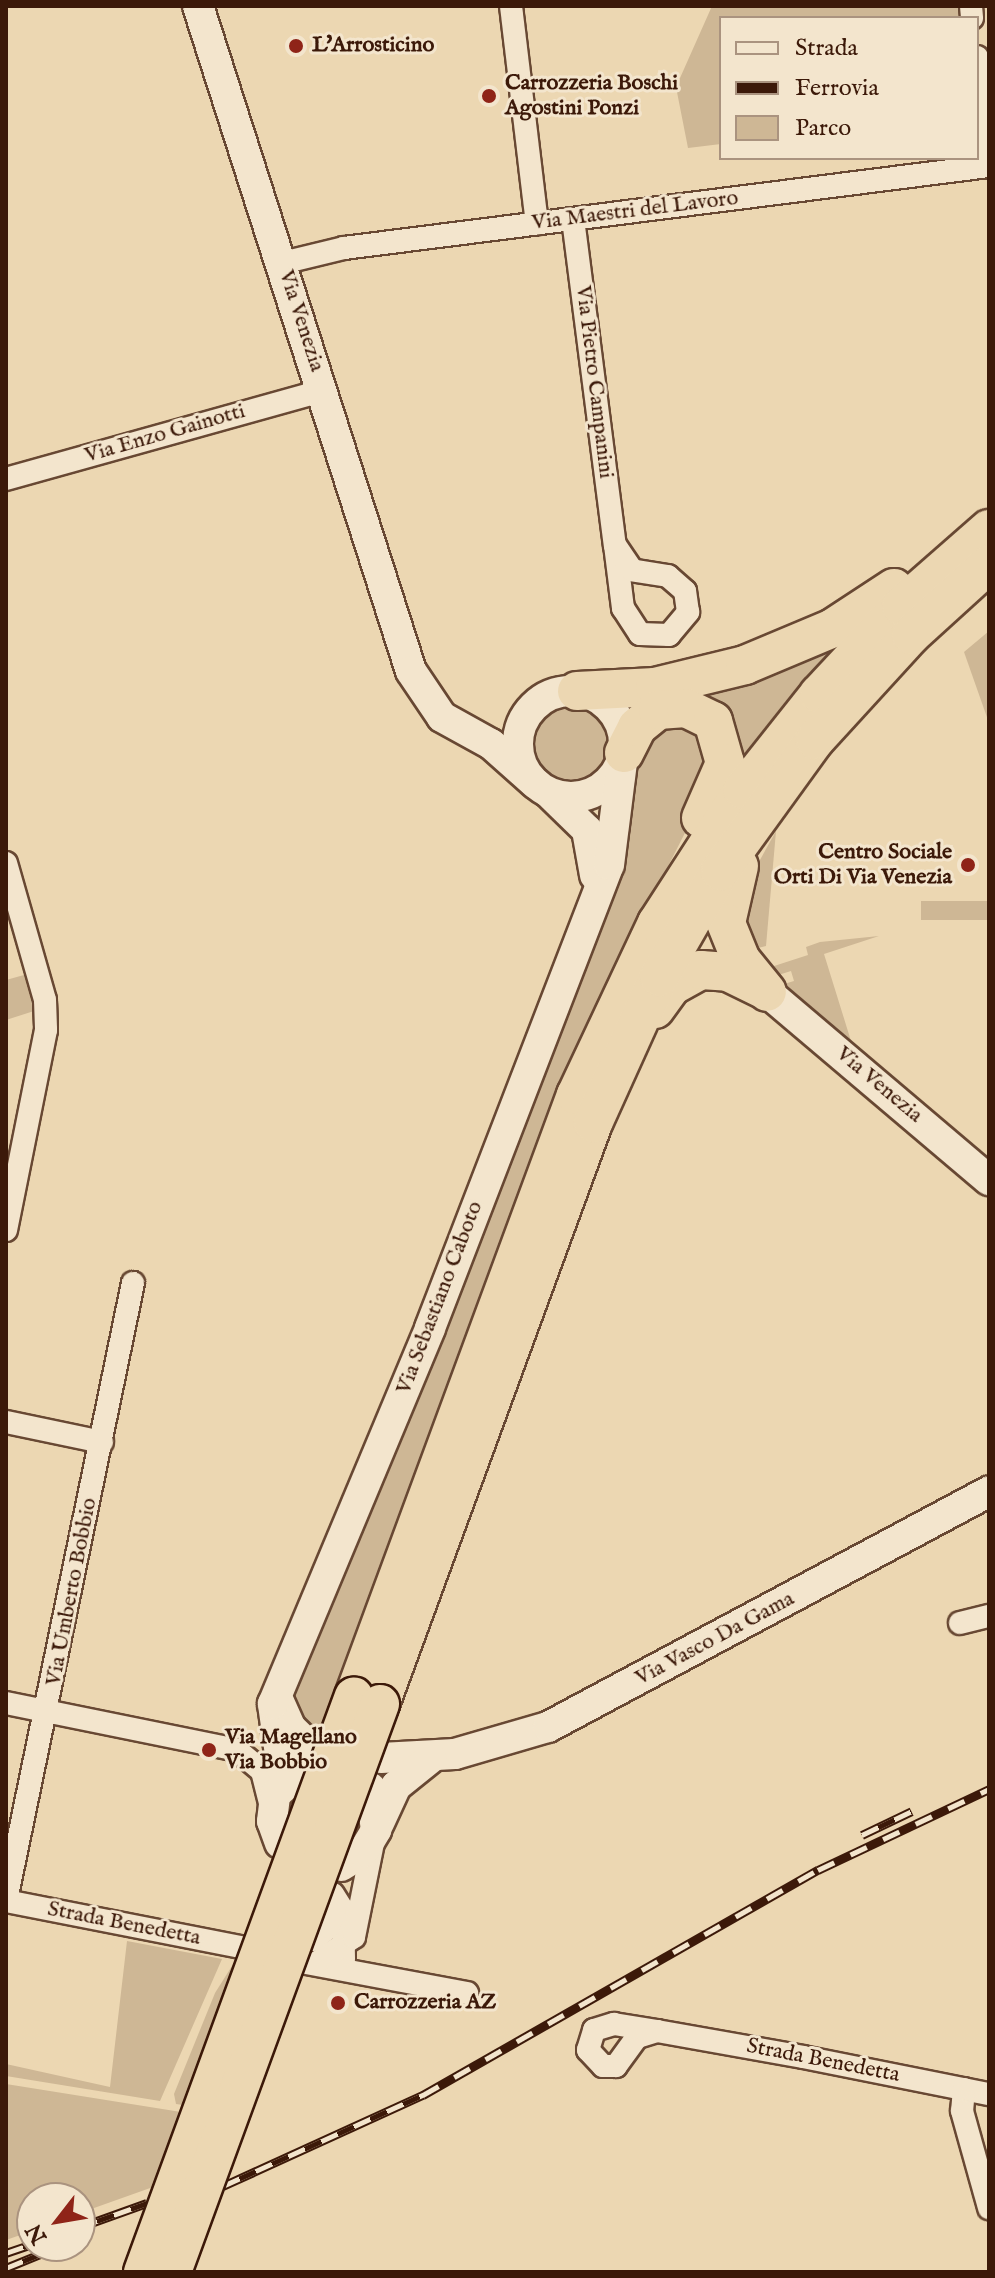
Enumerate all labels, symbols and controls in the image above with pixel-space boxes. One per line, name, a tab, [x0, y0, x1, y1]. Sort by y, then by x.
legend	[719, 16, 979, 160]
place label: L'Arrosticino	[312, 33, 434, 59]
text: Strada	[795, 33, 858, 64]
marker: L'Arrosticino	[287, 37, 305, 55]
place label: Carrozzeria Boschi Agostini Ponzi	[505, 70, 678, 122]
text: Ferrovia	[795, 73, 879, 104]
marker: Carrozzeria Boschi Agostini Ponzi	[480, 87, 498, 105]
text: Parco	[795, 113, 851, 144]
street label: Via Maestri del Lavoro	[530, 185, 740, 237]
street label: Via Venezia	[272, 267, 330, 375]
street label: Via Pietro Campanini	[569, 284, 619, 480]
street label: Via Enzo Gainotti	[82, 398, 248, 470]
place label: Centro Sociale Orti Di Via Venezia	[774, 839, 952, 890]
marker: Centro Sociale Orti Di Via Venezia	[959, 856, 977, 874]
street label: Via Venezia	[830, 1041, 928, 1129]
street label: Via Sebastiano Caboto	[391, 1198, 489, 1398]
street label: Via Umberto Bobbio	[41, 1496, 103, 1688]
street label: Via Vasco Da Gama	[631, 1586, 799, 1692]
place label: Via Magellano Via Bobbio	[225, 1724, 357, 1776]
marker: Via Magellano Via Bobbio	[200, 1741, 218, 1759]
street label: Strada Benedetta	[45, 1896, 203, 1952]
place label: Carrozzeria AZ	[354, 1990, 496, 2016]
marker: Carrozzeria AZ	[329, 1994, 347, 2012]
street label: Strada Benedetta	[744, 2033, 902, 2089]
north arrow	[16, 2182, 96, 2262]
text: N	[20, 2218, 54, 2249]

